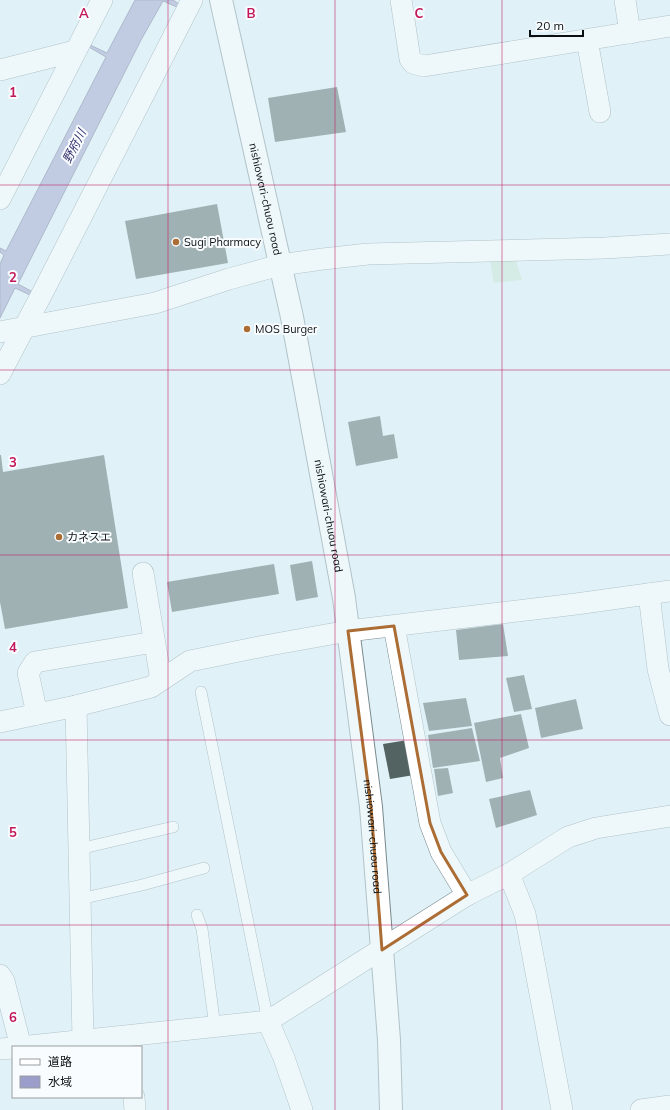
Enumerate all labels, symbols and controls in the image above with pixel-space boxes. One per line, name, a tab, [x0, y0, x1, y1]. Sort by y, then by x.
text: A	[79, 5, 89, 21]
text: B	[247, 5, 256, 21]
text: C	[415, 5, 424, 21]
scale bar	[530, 12, 583, 38]
text: 20 m	[536, 18, 564, 33]
text: 1	[9, 84, 17, 100]
water label: 野府川	[59, 125, 90, 165]
street label: nishiowari-chuou road	[246, 142, 285, 257]
place label: Sugi Pharmacy	[184, 235, 261, 249]
marker: Sugi Pharmacy	[171, 237, 181, 247]
text: 2	[9, 269, 17, 285]
place label: MOS Burger	[255, 322, 317, 336]
marker: MOS Burger	[242, 324, 252, 334]
text: 3	[9, 454, 17, 470]
street label: nishiowari-chuou road	[311, 458, 346, 573]
place label: カネスエ	[67, 530, 111, 544]
marker: カネスエ	[54, 532, 64, 542]
text: 4	[9, 639, 17, 655]
street label: nishiowari-chuou road	[361, 779, 385, 894]
text: 5	[9, 824, 17, 840]
text: 6	[9, 1009, 17, 1025]
legend	[12, 1046, 142, 1098]
text: 道路	[48, 1054, 72, 1069]
text: 水域	[48, 1074, 72, 1089]

